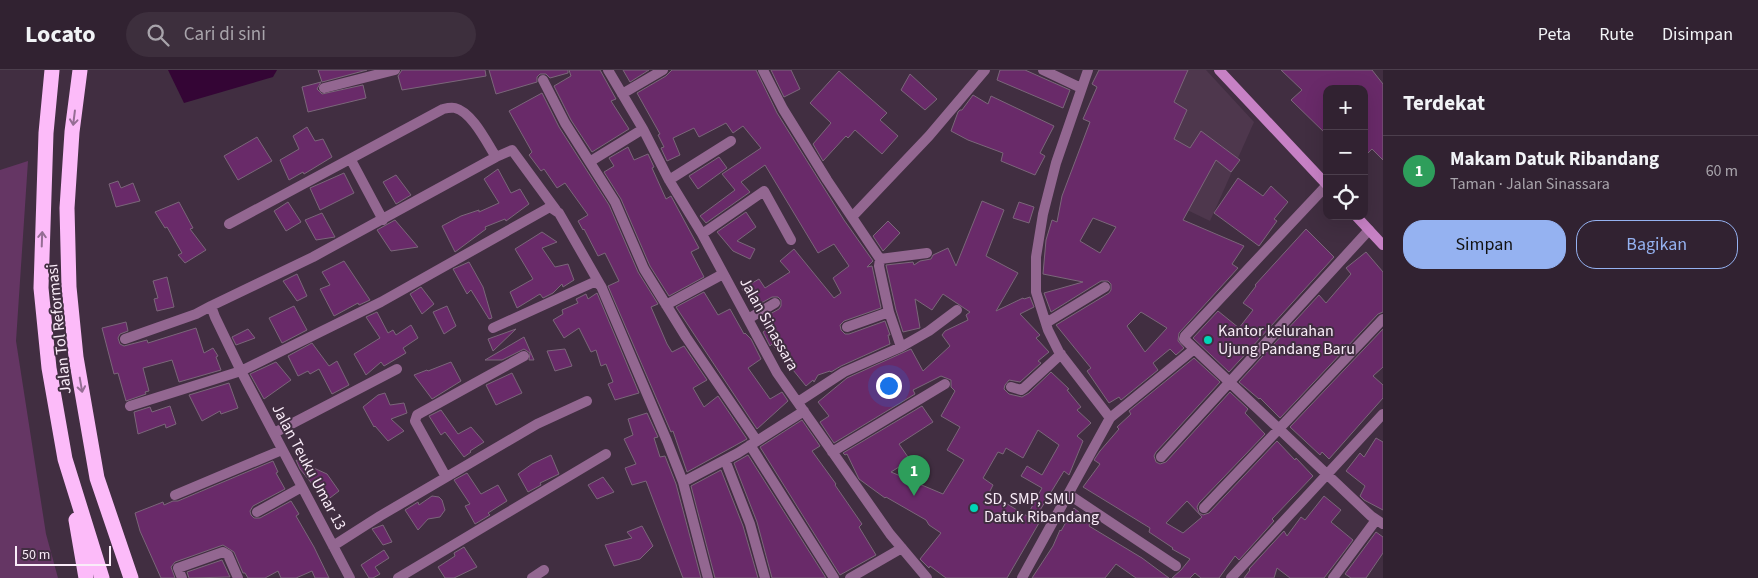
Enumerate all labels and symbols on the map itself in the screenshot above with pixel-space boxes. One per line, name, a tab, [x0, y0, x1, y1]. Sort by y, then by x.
one-way arrow	[69, 110, 79, 126]
one-way arrow	[37, 231, 47, 248]
street label: Jalan Tol Reformasi	[41, 263, 77, 395]
street label: Jalan Sinassara	[734, 273, 804, 375]
place label: Kantor kelurahan Ujung Pandang Baru	[1218, 320, 1355, 360]
marker: Kantor kelurahan Ujung Pandang Baru	[1202, 334, 1214, 346]
your location	[876, 373, 902, 399]
one-way arrow	[77, 376, 87, 392]
street label: Jalan Teuku Umar 13	[266, 400, 352, 534]
pin: 1	[898, 455, 930, 496]
place label: SD, SMP, SMU Datuk Ribandang	[984, 488, 1099, 528]
marker: SD, SMP, SMU Datuk Ribandang	[968, 502, 980, 514]
scale bar	[15, 543, 111, 566]

